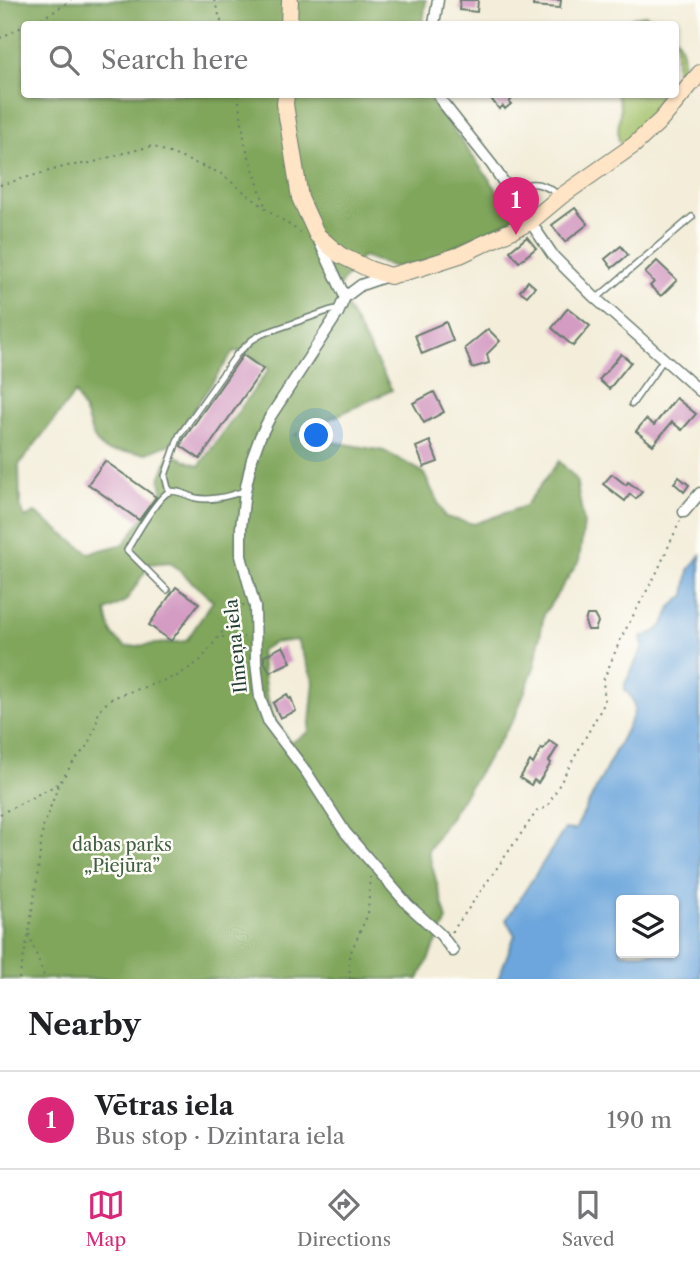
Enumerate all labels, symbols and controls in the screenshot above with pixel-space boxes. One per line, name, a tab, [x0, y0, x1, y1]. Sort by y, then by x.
search box	[21, 21, 679, 98]
icon: search	[45, 41, 83, 79]
text: Search here	[101, 44, 248, 76]
pin: 1	[493, 177, 539, 235]
your location	[299, 418, 333, 452]
street label: Ilmeņa iela	[220, 597, 252, 694]
park label: dabas parks „Piejūra”	[72, 834, 172, 877]
map controls	[616, 895, 679, 958]
button: layers	[616, 895, 679, 958]
text: Nearby	[28, 1006, 141, 1043]
text: Vētras iela	[95, 1090, 234, 1122]
text: 1	[46, 1106, 56, 1134]
text: 190 m	[607, 1106, 672, 1134]
text: Bus stop · Dzintara iela	[95, 1122, 345, 1150]
tab: Map	[85, 1186, 126, 1251]
tab: Directions	[297, 1186, 391, 1251]
tab: Saved	[562, 1186, 615, 1251]

